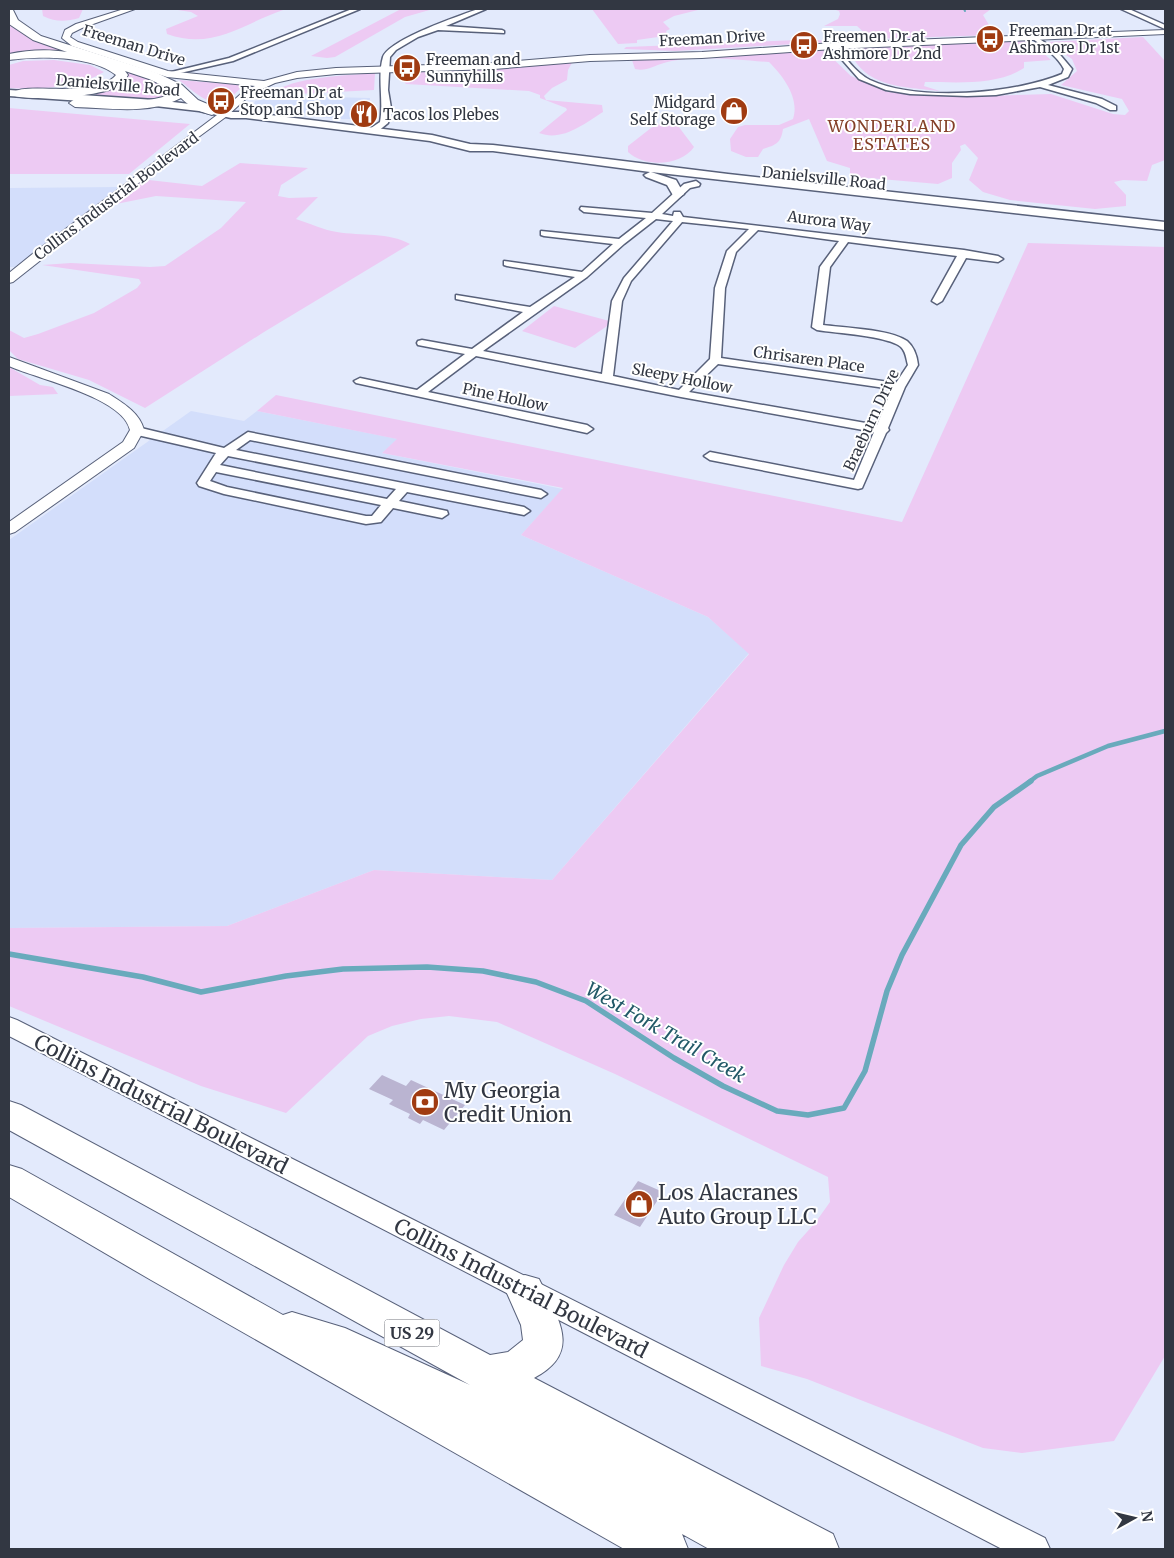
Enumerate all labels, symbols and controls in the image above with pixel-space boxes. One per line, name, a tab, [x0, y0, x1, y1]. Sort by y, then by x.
street label: Freeman Drive	[80, 20, 188, 70]
place label: Freeman Dr at Ashmore Dr 1st	[1008, 21, 1120, 57]
bus stop icon: Freeman Dr at Ashmore Dr 1st	[975, 24, 1005, 54]
street label: Freeman Drive	[658, 26, 766, 50]
place label: Freemen Dr at Ashmore Dr 2nd	[822, 27, 941, 63]
bus stop icon: Freemen Dr at Ashmore Dr 2nd	[789, 30, 819, 60]
place label: Freeman and Sunnyhills	[426, 50, 521, 86]
bus stop icon: Freeman and Sunnyhills	[392, 53, 422, 83]
street label: Danielsville Road	[55, 70, 181, 100]
place label: Freeman Dr at Stop and Shop	[240, 83, 343, 119]
bus stop icon: Freeman Dr at Stop and Shop	[206, 86, 236, 116]
place label: Midgard Self Storage	[630, 93, 715, 129]
shop icon: Midgard Self Storage	[719, 96, 749, 126]
restaurant icon: Tacos los Plebes	[349, 99, 379, 129]
place label: Tacos los Plebes	[383, 105, 499, 124]
district label: WONDERLAND ESTATES	[827, 116, 956, 154]
street label: Collins Industrial Boulevard	[30, 128, 202, 264]
street label: Danielsville Road	[761, 162, 887, 194]
street label: Aurora Way	[785, 206, 872, 236]
street label: Chrisaren Place	[752, 342, 866, 376]
street label: Sleepy Hollow	[630, 359, 734, 397]
street label: Braeburn Drive	[839, 366, 903, 474]
street label: Pine Hollow	[461, 379, 550, 415]
water label: West Fork Trail Creek	[582, 976, 751, 1088]
street label: Collins Industrial Boulevard	[29, 1028, 293, 1180]
place label: My Georgia Credit Union	[444, 1077, 572, 1128]
bank icon: My Georgia Credit Union	[410, 1087, 440, 1117]
place label: Los Alacranes Auto Group LLC	[657, 1179, 817, 1230]
shop icon: Los Alacranes Auto Group LLC	[624, 1189, 654, 1219]
street label: Collins Industrial Boulevard	[389, 1212, 653, 1364]
road number: US 29	[384, 1320, 440, 1346]
north arrow	[1109, 1493, 1159, 1543]
text: N	[1137, 1509, 1157, 1523]

